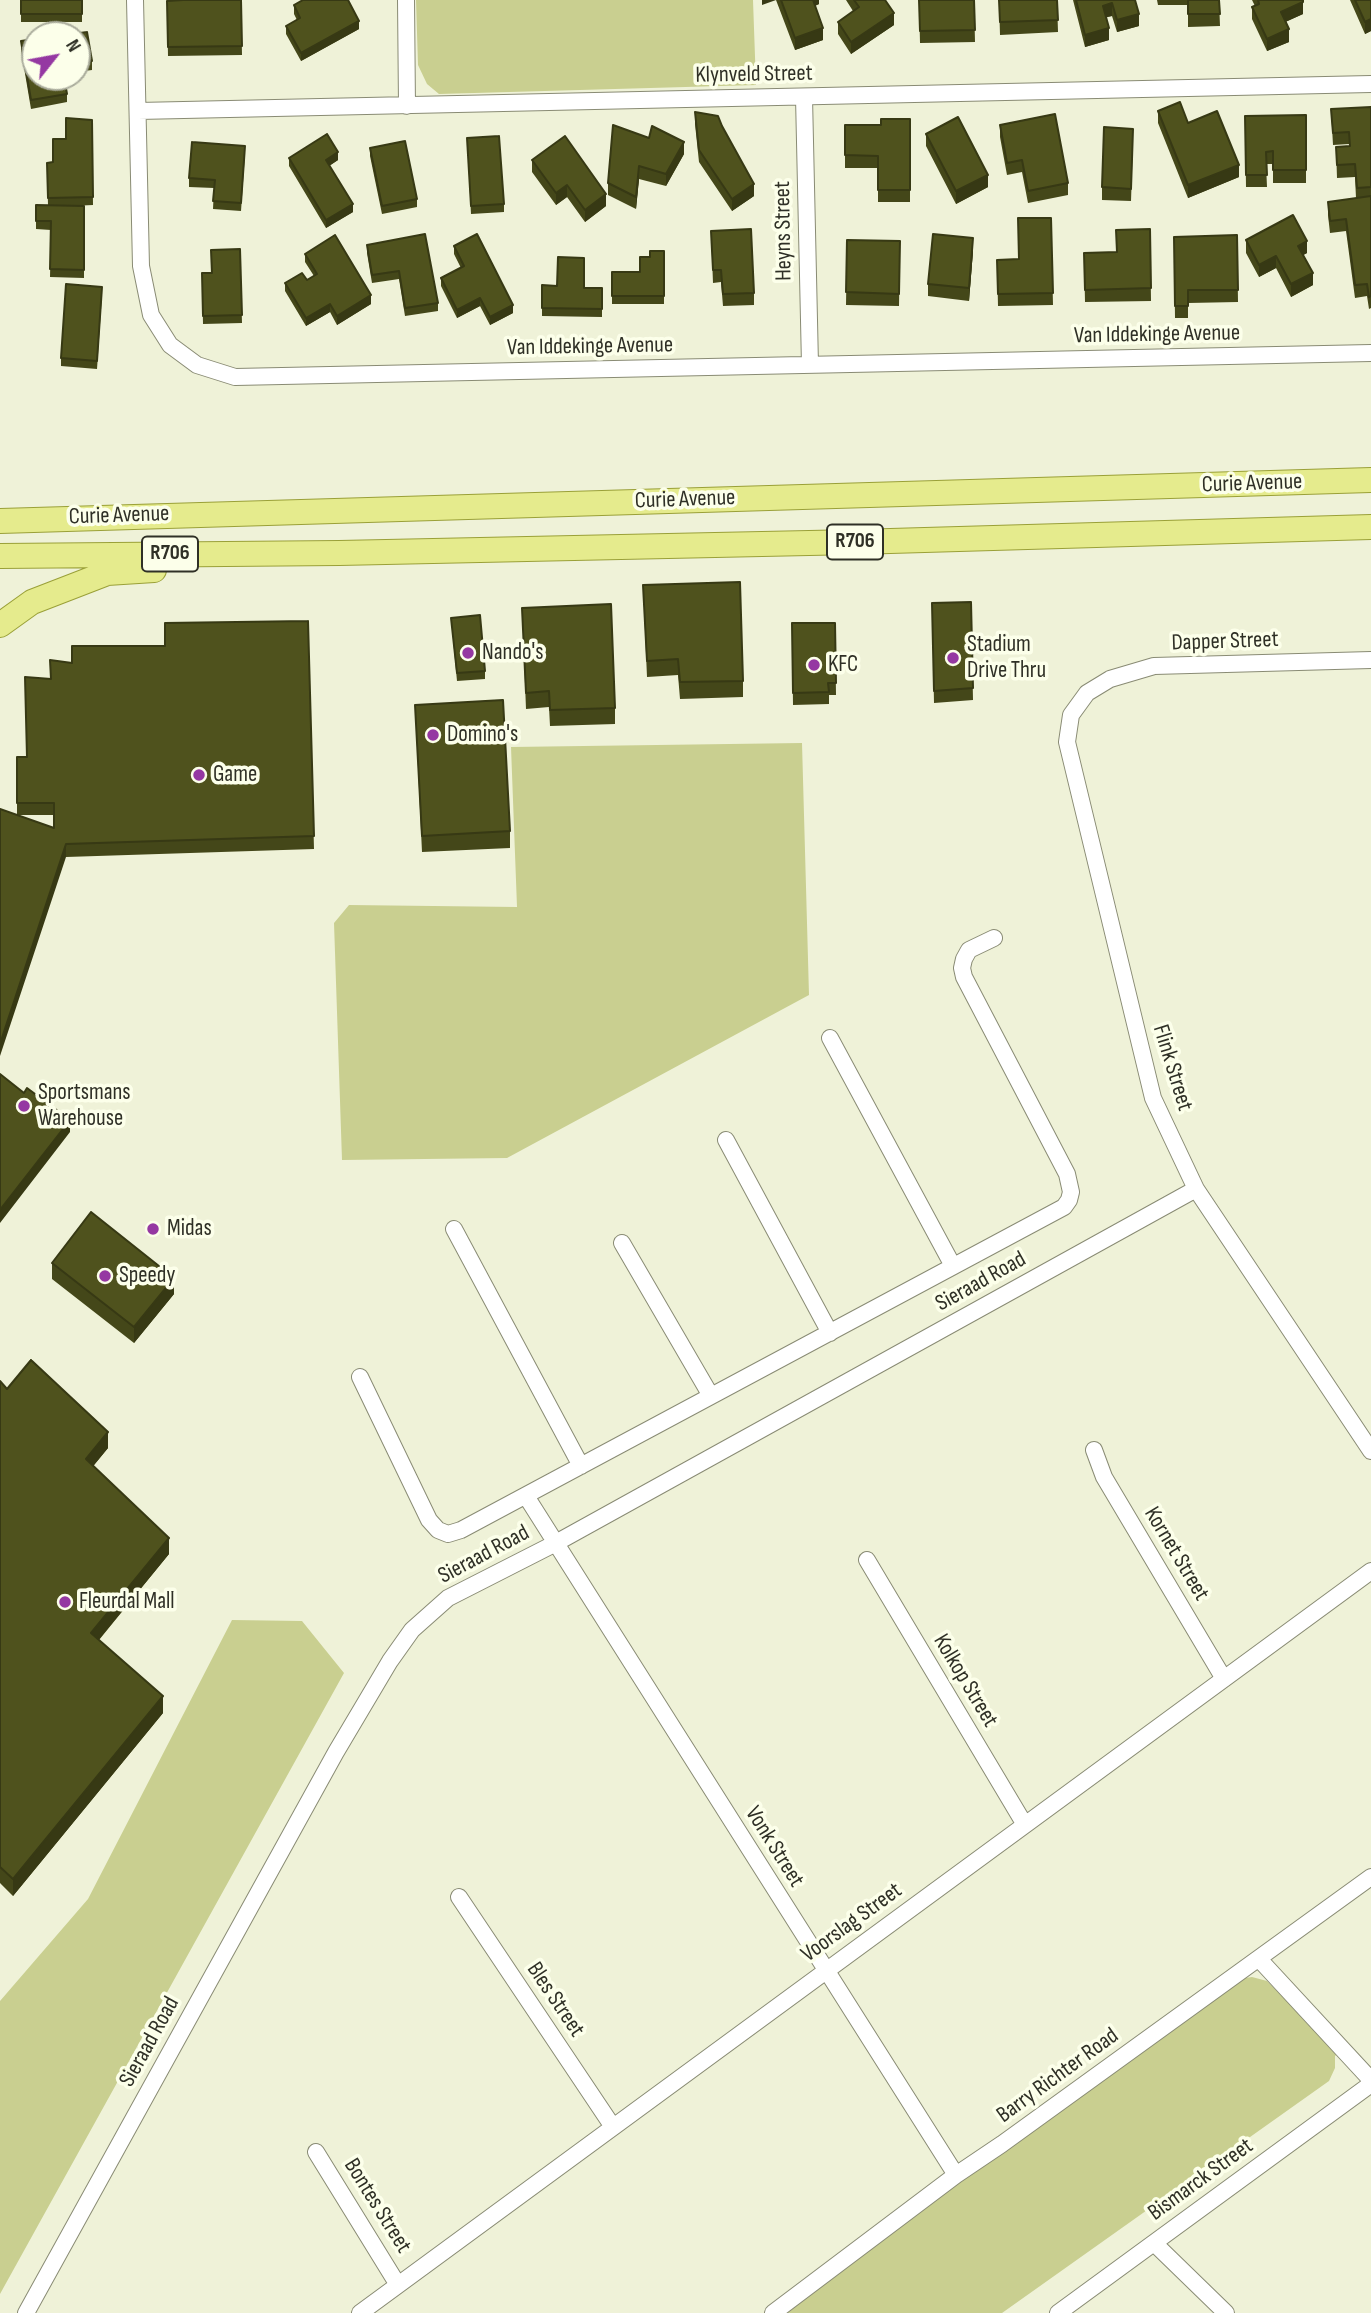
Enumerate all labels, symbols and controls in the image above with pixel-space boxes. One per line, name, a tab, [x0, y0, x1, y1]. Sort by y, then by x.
north arrow	[21, 21, 91, 91]
text: N	[60, 36, 85, 56]
street label: Klynveld Street	[695, 60, 813, 90]
street label: Heyns Street	[769, 181, 799, 281]
street label: Van Iddekinge Avenue	[1074, 320, 1240, 350]
street label: Van Iddekinge Avenue	[507, 332, 673, 362]
street label: Curie Avenue	[1201, 468, 1303, 500]
street label: Curie Avenue	[634, 484, 736, 516]
street label: Curie Avenue	[68, 500, 170, 532]
road number: R706	[827, 524, 883, 560]
road number: R706	[142, 536, 198, 572]
street label: Dapper Street	[1171, 626, 1279, 658]
place label: Stadium Drive Thru	[967, 631, 1046, 685]
place label: Nando's	[482, 639, 543, 667]
marker: Nando's	[460, 645, 476, 661]
marker: Stadium Drive Thru	[945, 650, 961, 666]
place label: KFC	[828, 651, 858, 679]
marker: KFC	[806, 657, 822, 673]
place label: Domino's	[447, 721, 518, 749]
marker: Domino's	[425, 727, 441, 743]
place label: Game	[213, 761, 257, 789]
marker: Game	[191, 767, 207, 783]
street label: Flink Street	[1146, 1022, 1198, 1114]
place label: Sportsmans Warehouse	[38, 1079, 131, 1133]
marker: Sportsmans Warehouse	[16, 1098, 32, 1114]
place label: Midas	[167, 1215, 212, 1243]
marker: Midas	[145, 1221, 161, 1237]
street label: Sieraad Road	[931, 1246, 1031, 1318]
place label: Speedy	[119, 1262, 175, 1290]
marker: Speedy	[97, 1268, 113, 1284]
street label: Kornet Street	[1137, 1502, 1215, 1606]
street label: Sieraad Road	[434, 1520, 534, 1590]
place label: Fleurdal Mall	[79, 1588, 175, 1616]
marker: Fleurdal Mall	[57, 1594, 73, 1610]
street label: Kolkop Street	[927, 1630, 1003, 1732]
street label: Vonk Street	[738, 1802, 810, 1892]
street label: Voorslag Street	[796, 1877, 908, 1969]
street label: Bles Street	[520, 1957, 590, 2043]
street label: Sieraad Road	[114, 1992, 186, 2092]
street label: Barry Richter Road	[992, 2023, 1124, 2129]
street label: Bismarck Street	[1143, 2133, 1259, 2227]
street label: Bontes Street	[337, 2154, 417, 2258]

